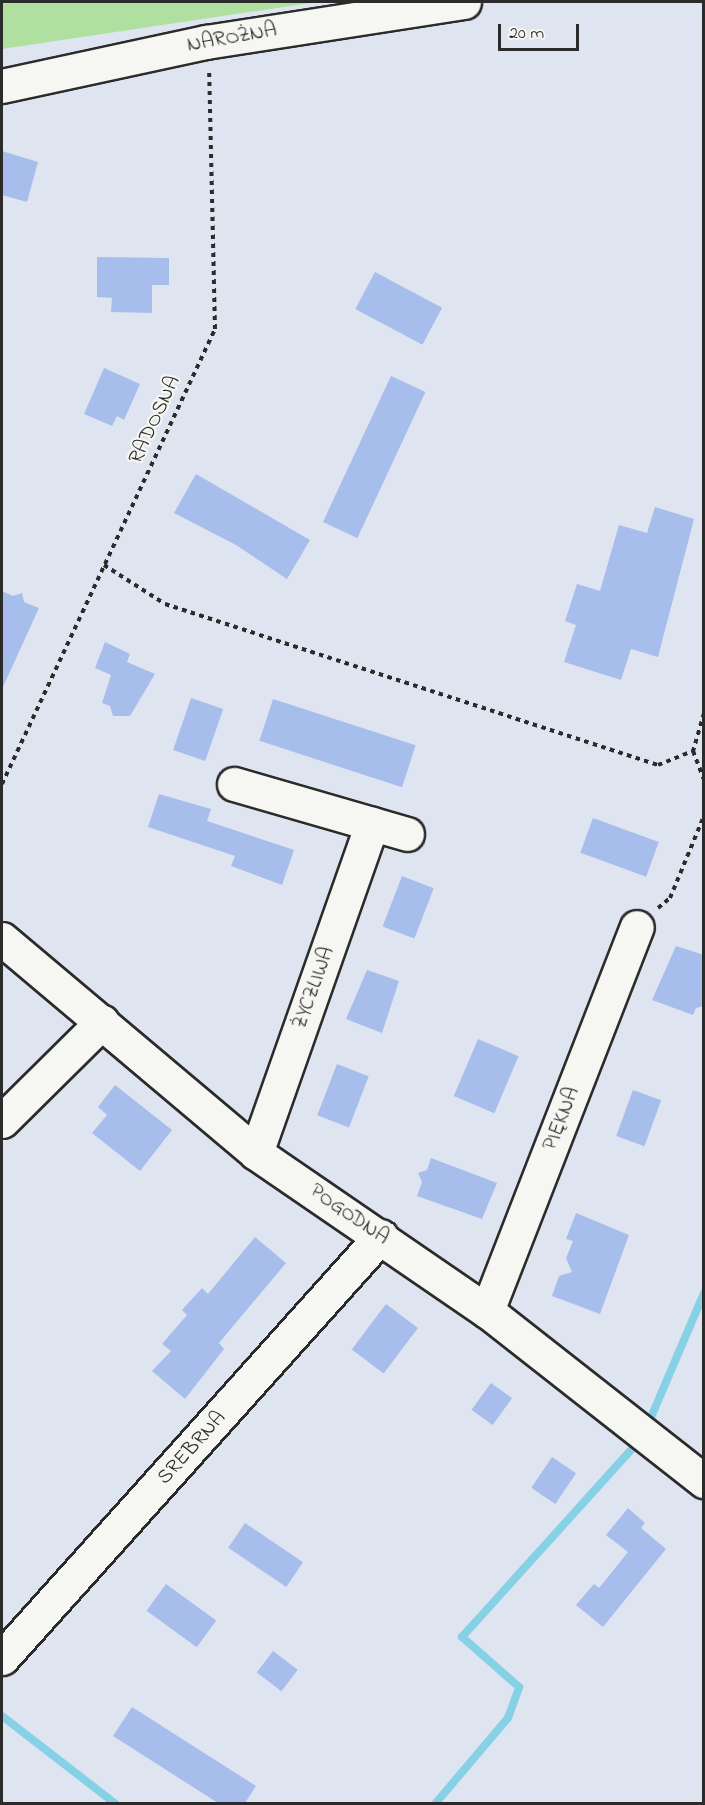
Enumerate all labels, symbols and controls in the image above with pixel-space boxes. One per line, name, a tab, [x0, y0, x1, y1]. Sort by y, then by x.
scale bar	[501, 12, 582, 50]
street label: NAROŻNA	[185, 18, 279, 58]
text: 20 m	[509, 21, 544, 47]
street label: RADOSNA	[124, 372, 186, 468]
street label: ŻYCZLIWA	[288, 944, 340, 1032]
street label: PIĘKNA	[538, 1084, 586, 1154]
street label: POGODNA	[304, 1179, 394, 1251]
street label: SREBRNA	[152, 1406, 232, 1490]

